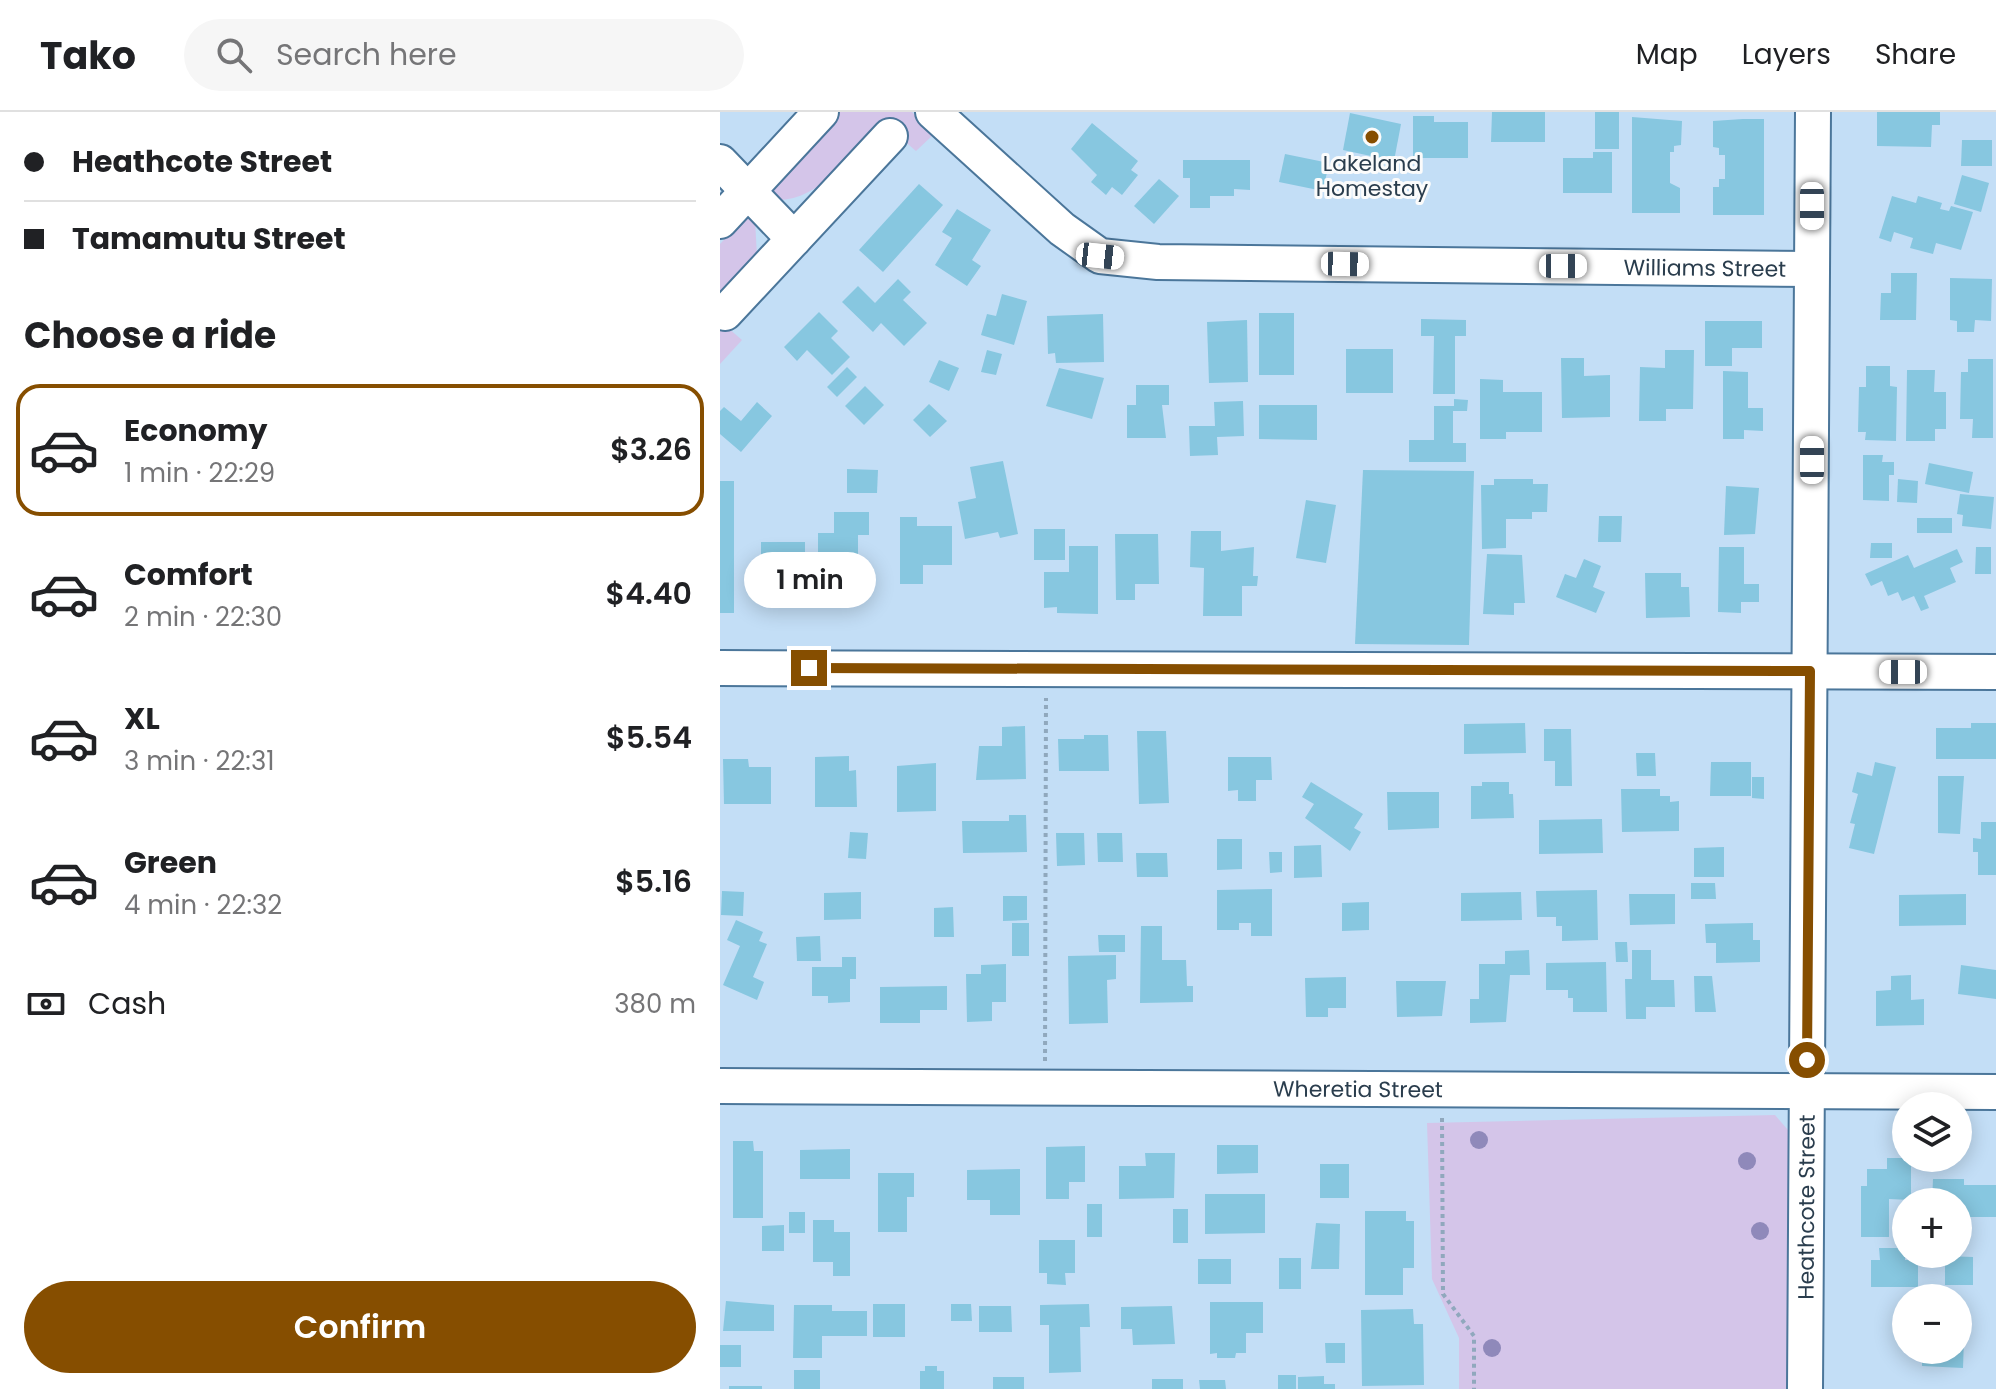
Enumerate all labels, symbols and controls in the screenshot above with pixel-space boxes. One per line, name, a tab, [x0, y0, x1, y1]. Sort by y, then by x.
search box	[184, 19, 744, 91]
text: Tako	[40, 29, 136, 82]
icon: search	[212, 33, 256, 77]
text: Search here	[276, 33, 457, 76]
text: Map	[1636, 35, 1698, 74]
text: Layers	[1742, 35, 1831, 74]
text: Share	[1875, 35, 1956, 74]
marker: Lakeland Homestay	[1363, 128, 1381, 146]
text: Heathcote Street	[72, 140, 332, 183]
place label: Lakeland Homestay	[1316, 148, 1429, 204]
car	[1800, 182, 1824, 230]
text: Tamamutu Street	[72, 217, 346, 260]
car	[1075, 242, 1125, 270]
street label: Williams Street	[1623, 251, 1786, 284]
car	[1321, 252, 1369, 276]
car	[1539, 254, 1587, 278]
text: Choose a ride	[24, 310, 276, 361]
text: Economy	[124, 409, 268, 452]
icon: car	[28, 414, 100, 486]
text: $3.26	[610, 428, 692, 471]
car	[1800, 436, 1824, 484]
text: 1 min · 22:29	[124, 455, 275, 491]
callout: 1 min	[743, 552, 875, 608]
text: Comfort	[124, 553, 253, 596]
icon: car	[28, 558, 100, 630]
text: 1 min	[776, 562, 844, 598]
text: $4.40	[606, 572, 692, 615]
text: 2 min · 22:30	[124, 599, 282, 635]
route end	[791, 650, 827, 686]
car	[1879, 660, 1927, 684]
text: XL	[124, 697, 160, 740]
icon: car	[28, 702, 100, 774]
text: $5.54	[606, 716, 692, 759]
text: 3 min · 22:31	[124, 743, 275, 779]
text: Green	[124, 841, 217, 884]
icon: car	[28, 846, 100, 918]
text: $5.16	[615, 860, 692, 903]
text: 4 min · 22:32	[124, 887, 282, 923]
icon: cash	[24, 982, 68, 1026]
text: Cash	[88, 982, 166, 1025]
text: 380 m	[614, 986, 696, 1022]
route start	[1789, 1042, 1825, 1078]
street label: Wheretia Street	[1273, 1073, 1443, 1105]
map controls	[1892, 1092, 1972, 1364]
button: layers	[1892, 1092, 1972, 1172]
street label: Heathcote Street	[1790, 1114, 1822, 1300]
button: +	[1892, 1188, 1972, 1268]
button: Confirm	[24, 1281, 696, 1373]
button: −	[1892, 1284, 1972, 1364]

